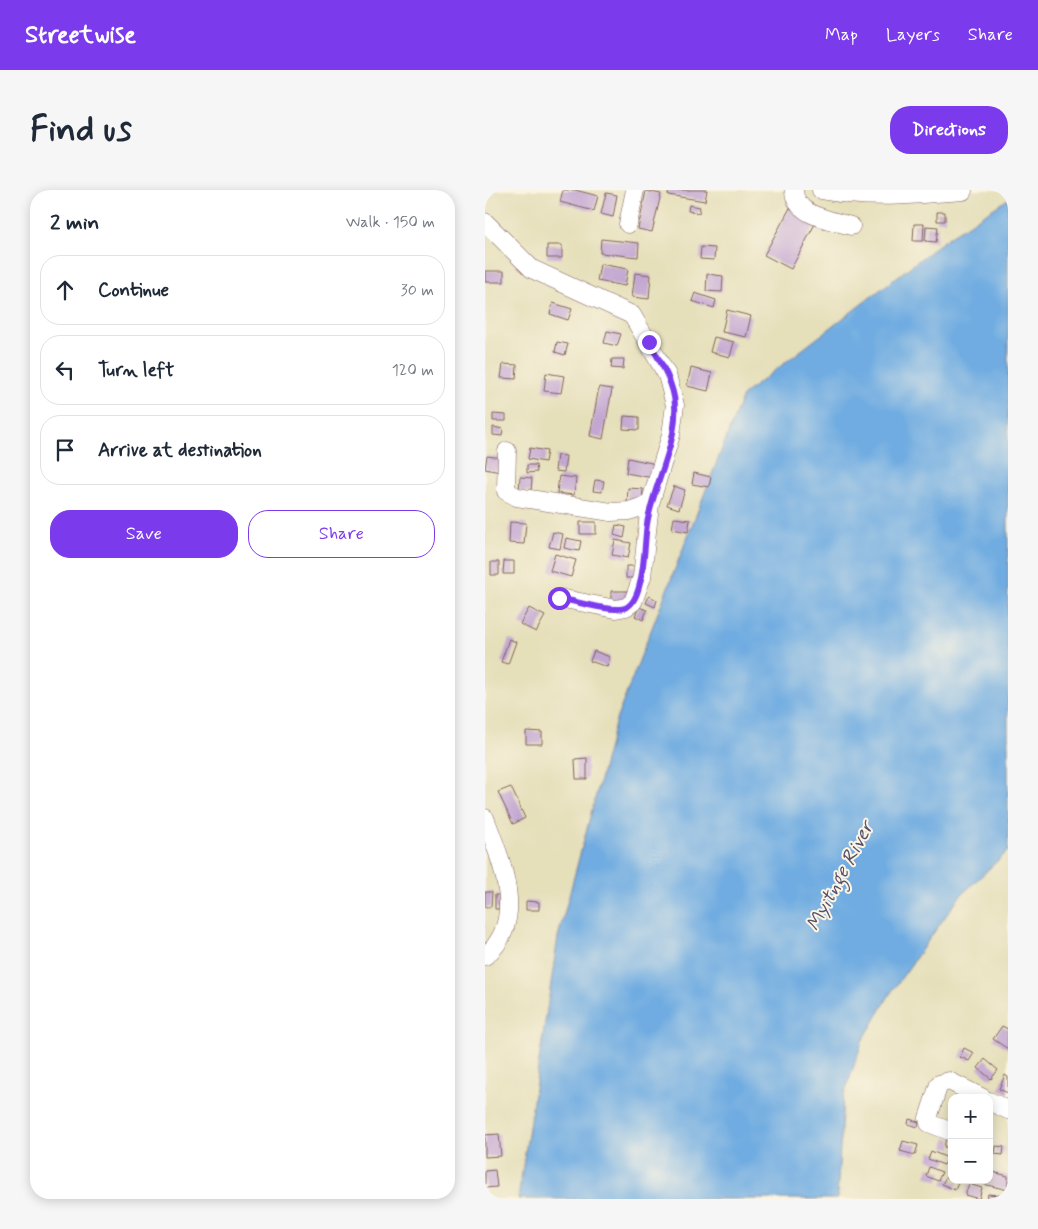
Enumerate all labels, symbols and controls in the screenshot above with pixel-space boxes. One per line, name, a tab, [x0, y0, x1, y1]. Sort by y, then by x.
text: Streetwise	[25, 20, 136, 51]
text: Map	[825, 23, 858, 47]
text: Layers	[886, 23, 940, 47]
text: Share	[968, 23, 1013, 47]
button: Directions	[890, 106, 1008, 154]
text: Find us	[30, 107, 132, 153]
text: 2 min	[50, 209, 99, 237]
text: Walk · 150 m	[346, 212, 435, 233]
icon: ahead	[51, 276, 79, 304]
text: Continue	[98, 278, 169, 303]
text: 30 m	[401, 280, 434, 301]
route end	[638, 331, 661, 354]
icon: left	[51, 356, 79, 384]
text: Turn left	[98, 358, 174, 383]
text: 120 m	[392, 360, 434, 381]
icon: arrive	[51, 436, 79, 464]
text: Arrive at destination	[98, 438, 262, 463]
button: Save	[50, 510, 238, 558]
button: Share	[248, 510, 435, 558]
route start	[548, 587, 571, 610]
water label: Myitnge River	[800, 815, 883, 937]
map controls	[948, 1094, 993, 1184]
button: +	[948, 1094, 993, 1139]
button: −	[948, 1139, 993, 1184]

